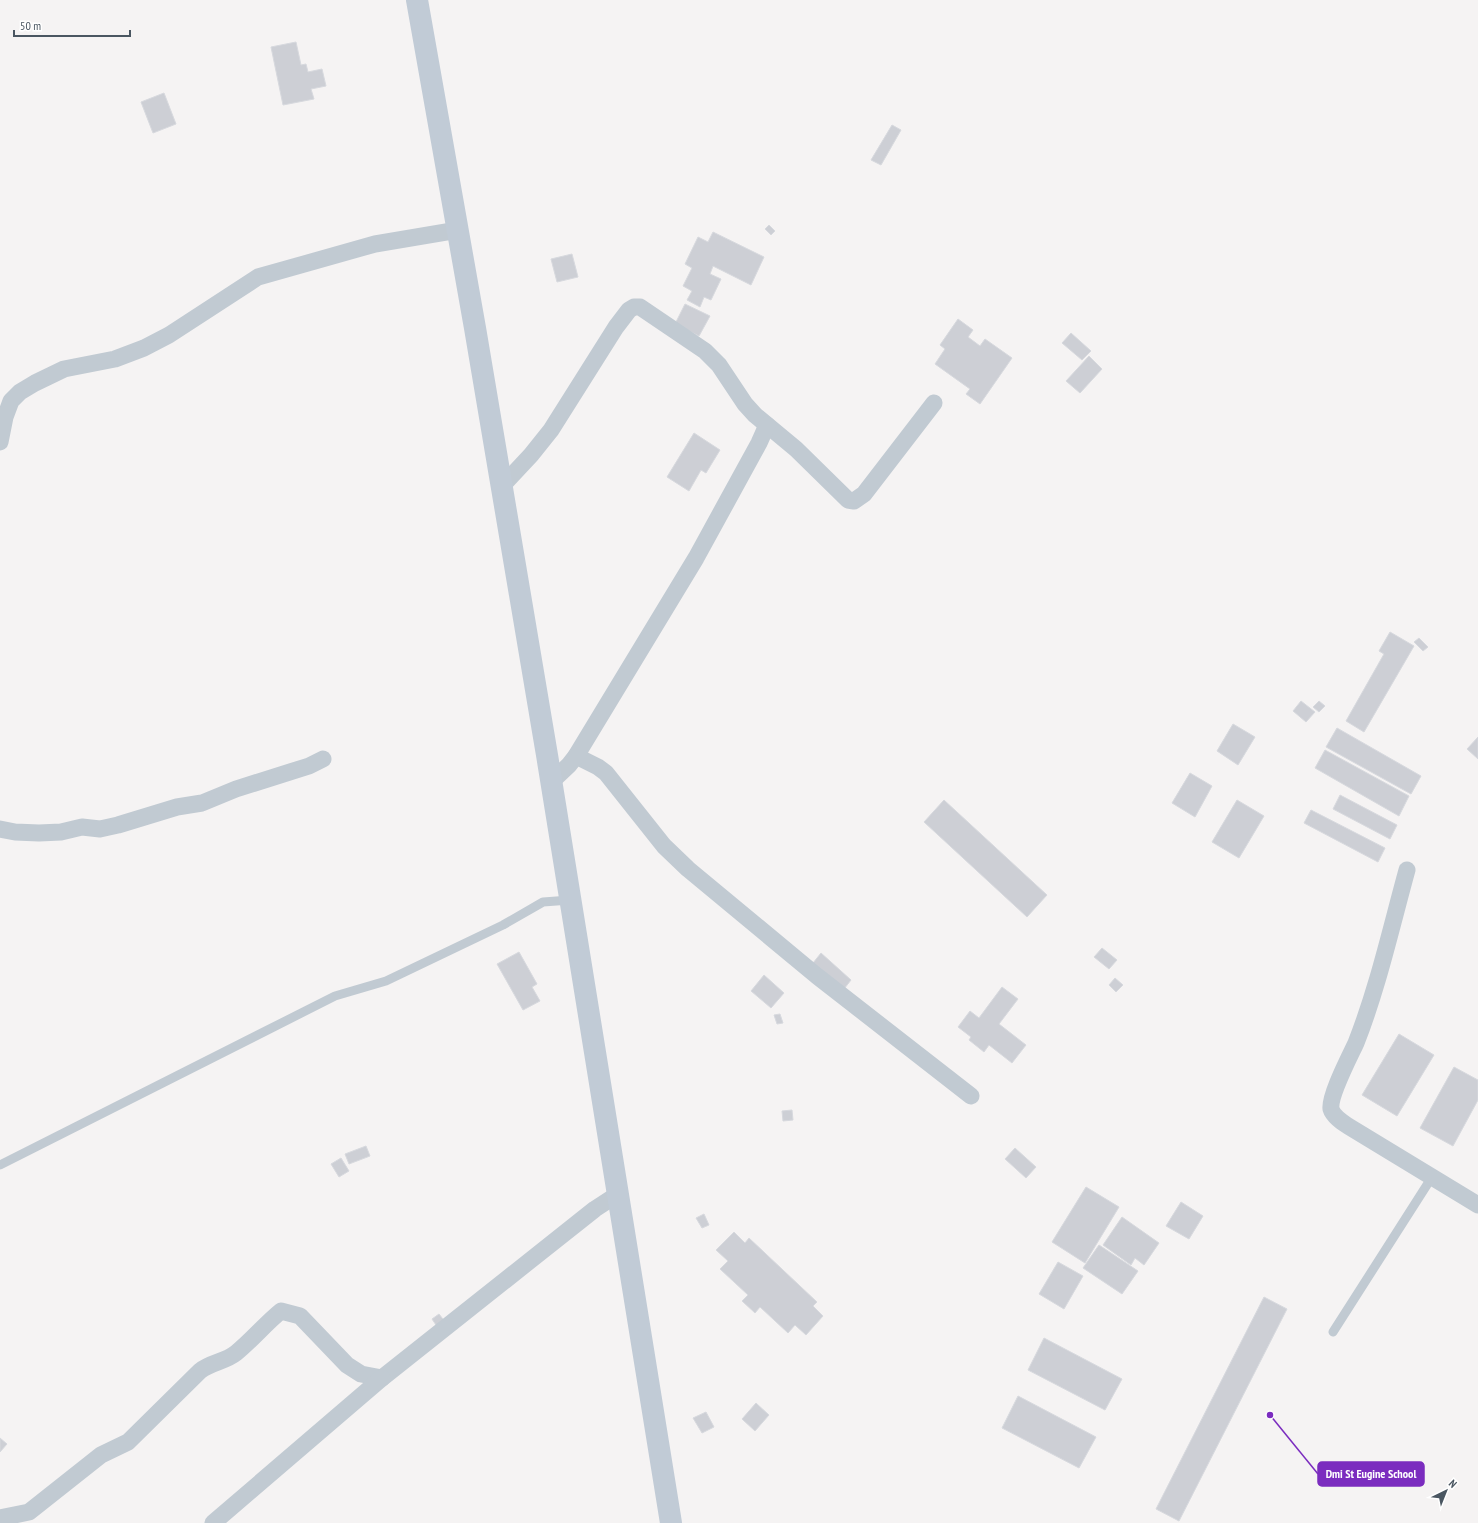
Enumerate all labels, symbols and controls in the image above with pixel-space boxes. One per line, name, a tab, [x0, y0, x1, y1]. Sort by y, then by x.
scale bar	[14, 12, 130, 38]
text: 50 m	[20, 18, 41, 33]
callout: Dmi St Eugine School	[1318, 1462, 1424, 1486]
text: Dmi St Eugine School	[1326, 1466, 1416, 1481]
north arrow	[1426, 1471, 1466, 1511]
text: N	[1446, 1477, 1460, 1491]

